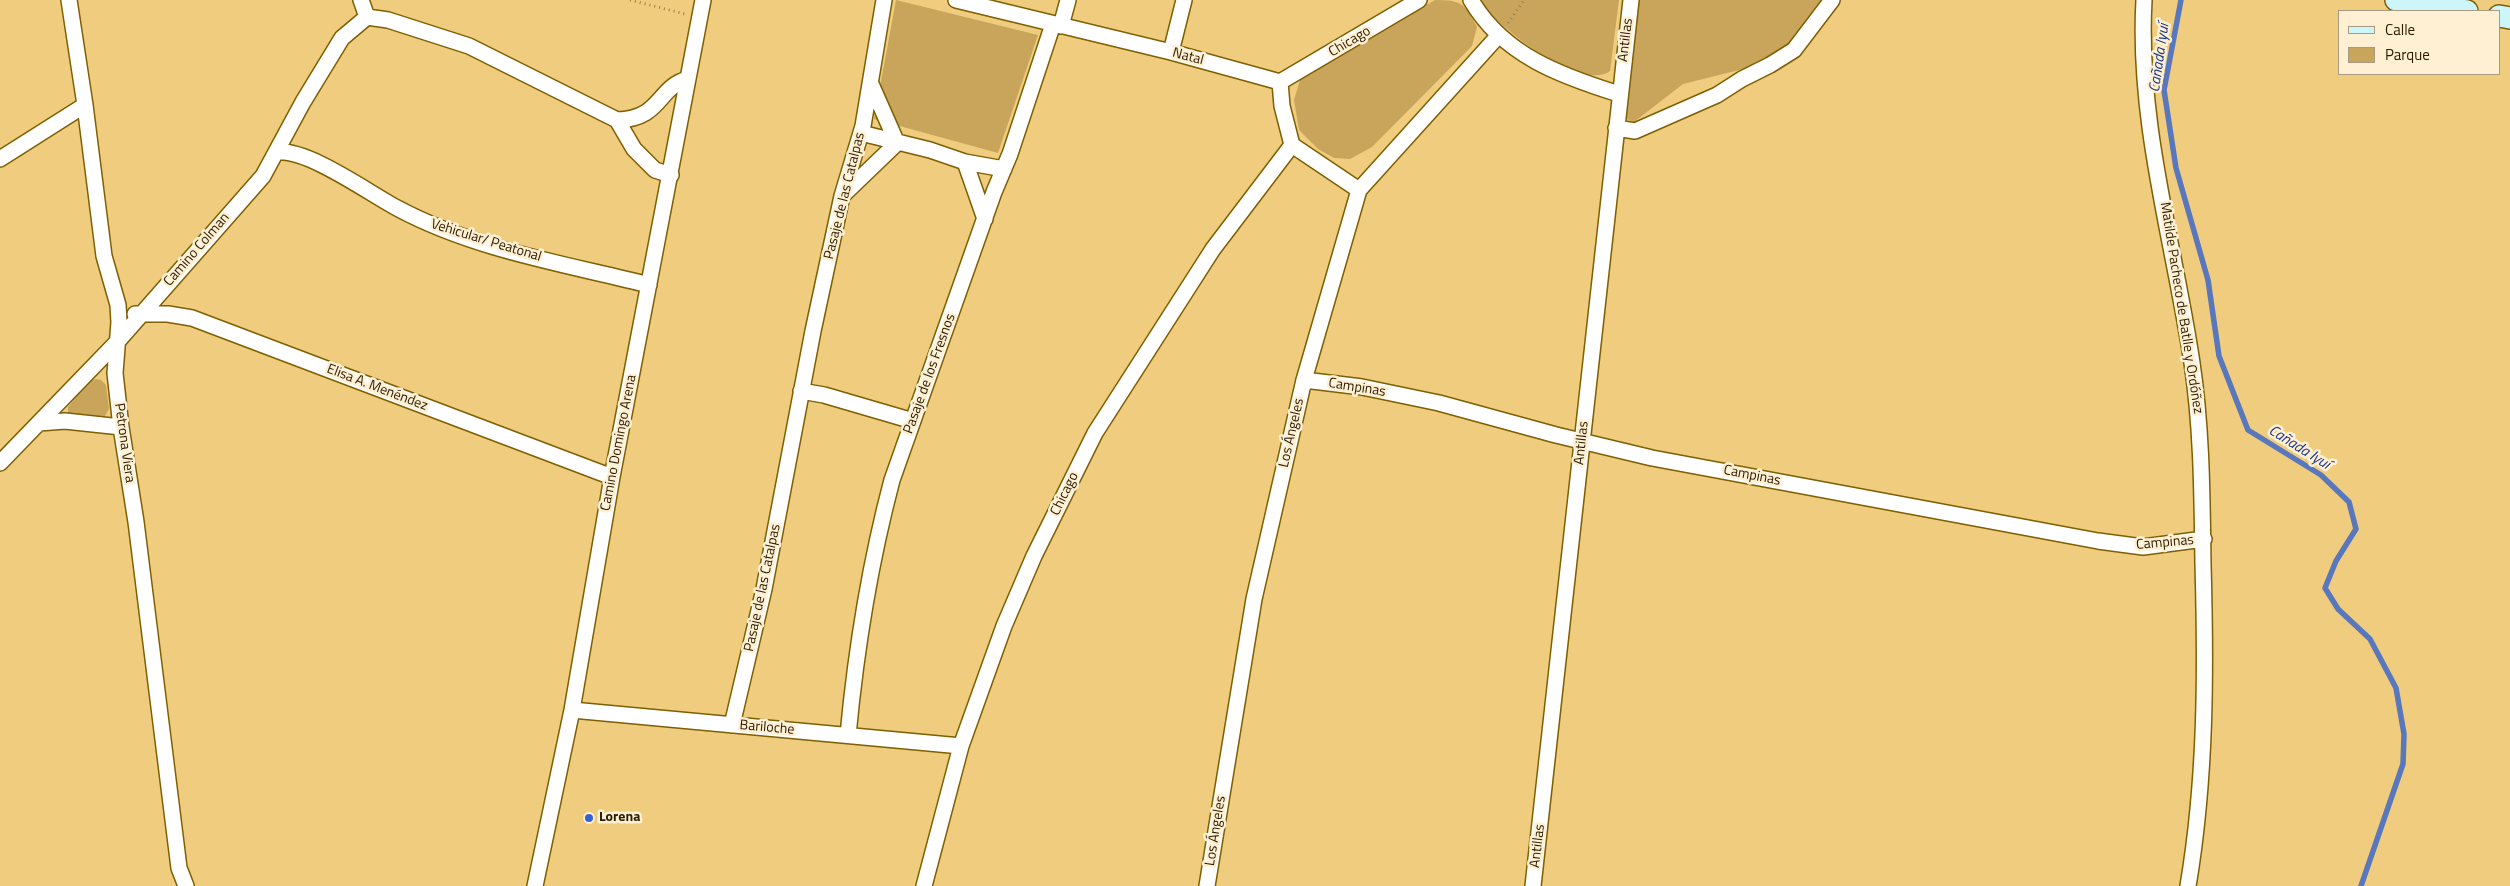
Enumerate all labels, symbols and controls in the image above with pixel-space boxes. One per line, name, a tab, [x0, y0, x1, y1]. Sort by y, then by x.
legend	[2338, 10, 2500, 75]
street label: Antillas	[1615, 17, 1637, 63]
text: Calle	[2385, 18, 2415, 41]
street label: Chicago	[1326, 23, 1374, 61]
water label: Cañada Iyuí	[2146, 23, 2174, 93]
text: Parque	[2385, 43, 2430, 66]
street label: Natal	[1171, 45, 1205, 69]
street label: Pasaje de las Catalpas	[821, 131, 869, 261]
street label: Matilde Pacheco de Batlle y Ordóñez	[2156, 201, 2206, 415]
street label: Camino Colman	[161, 210, 233, 290]
street label: Vehicular/ Peatonal	[429, 216, 543, 266]
street label: Pasaje de los Fresnos	[900, 312, 960, 436]
street label: Elisa A. Menéndez	[324, 361, 430, 415]
street label: Camino Domingo Arena	[598, 373, 640, 513]
street label: Campinas	[1327, 375, 1387, 401]
street label: Los Ángeles	[1276, 397, 1308, 469]
street label: Petrona Viera	[110, 402, 138, 484]
street label: Antillas	[1571, 420, 1593, 466]
water label: Cañada Iyuí	[2265, 422, 2333, 474]
street label: Campinas	[1722, 462, 1782, 490]
street label: Chicago	[1047, 470, 1083, 518]
street label: Pasaje de las Catalpas	[741, 523, 785, 653]
street label: Campinas	[2135, 532, 2195, 554]
street label: Bariloche	[739, 717, 795, 739]
street label: Los Ángeles	[1202, 795, 1230, 867]
place label: Lorena	[599, 810, 640, 826]
marker: Lorena	[583, 812, 595, 824]
street label: Antillas	[1527, 823, 1549, 869]

